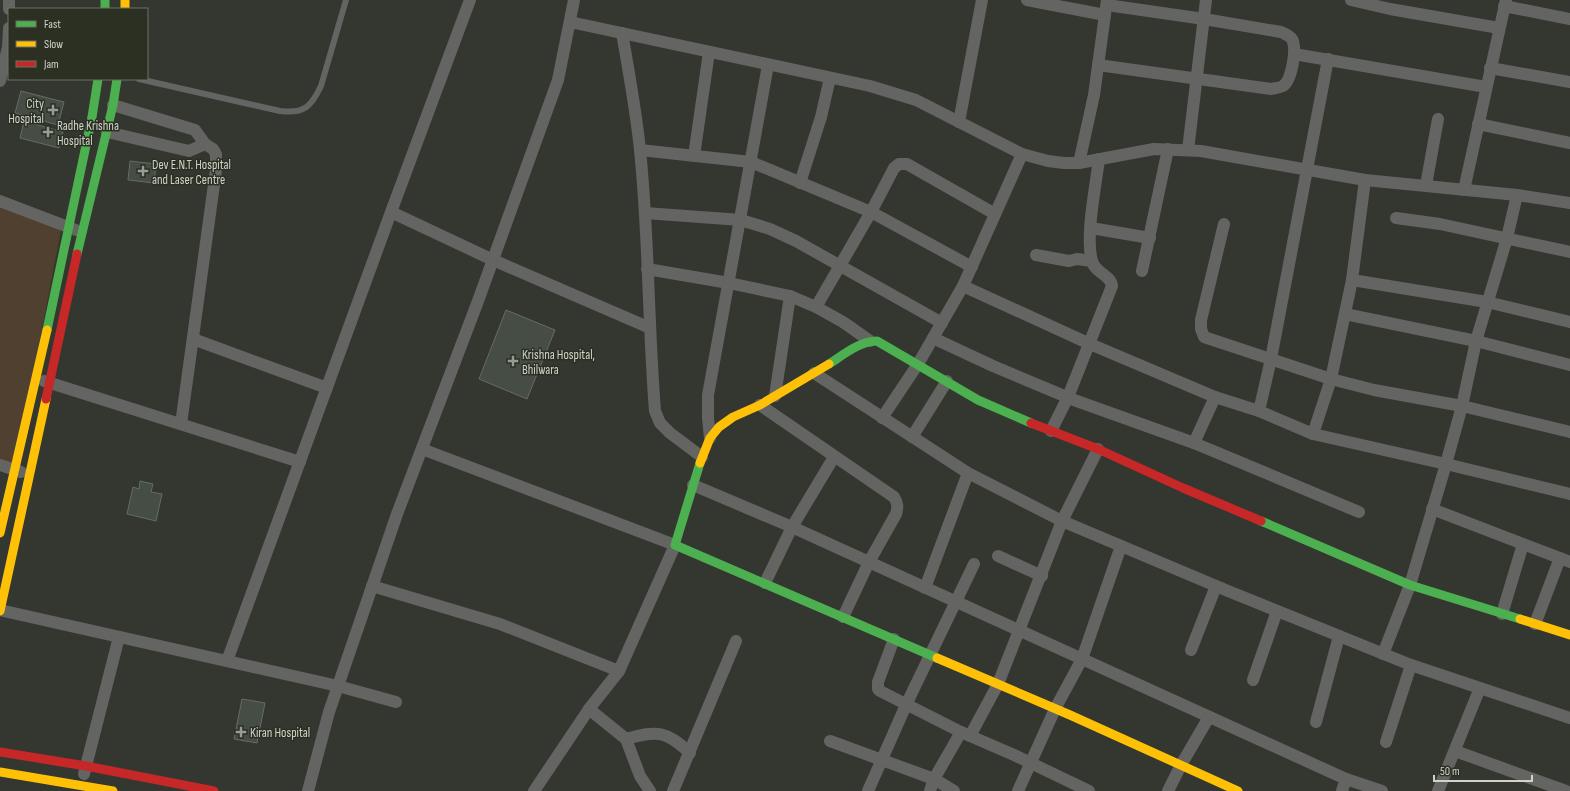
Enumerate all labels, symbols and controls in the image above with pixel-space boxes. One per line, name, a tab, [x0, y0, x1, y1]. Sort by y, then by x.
legend	[8, 8, 148, 80]
text: Fast	[44, 17, 61, 32]
text: Slow	[44, 37, 63, 52]
text: Jam	[43, 57, 59, 72]
place label: City Hospital	[8, 96, 44, 127]
marker: City Hospital	[47, 104, 59, 116]
place label: Radhe Krishna Hospital	[57, 118, 119, 149]
marker: Radhe Krishna Hospital	[42, 126, 54, 138]
place label: Dev E.N.T. Hospital and Laser Centre	[152, 157, 231, 188]
marker: Dev E.N.T. Hospital and Laser Centre	[137, 165, 149, 177]
place label: Krishna Hospital, Bhilwara	[522, 347, 595, 378]
marker: Krishna Hospital, Bhilwara	[507, 355, 519, 367]
place label: Kiran Hospital	[250, 725, 310, 741]
marker: Kiran Hospital	[235, 726, 247, 738]
scale bar	[1434, 757, 1532, 783]
text: 50 m	[1440, 764, 1460, 779]

